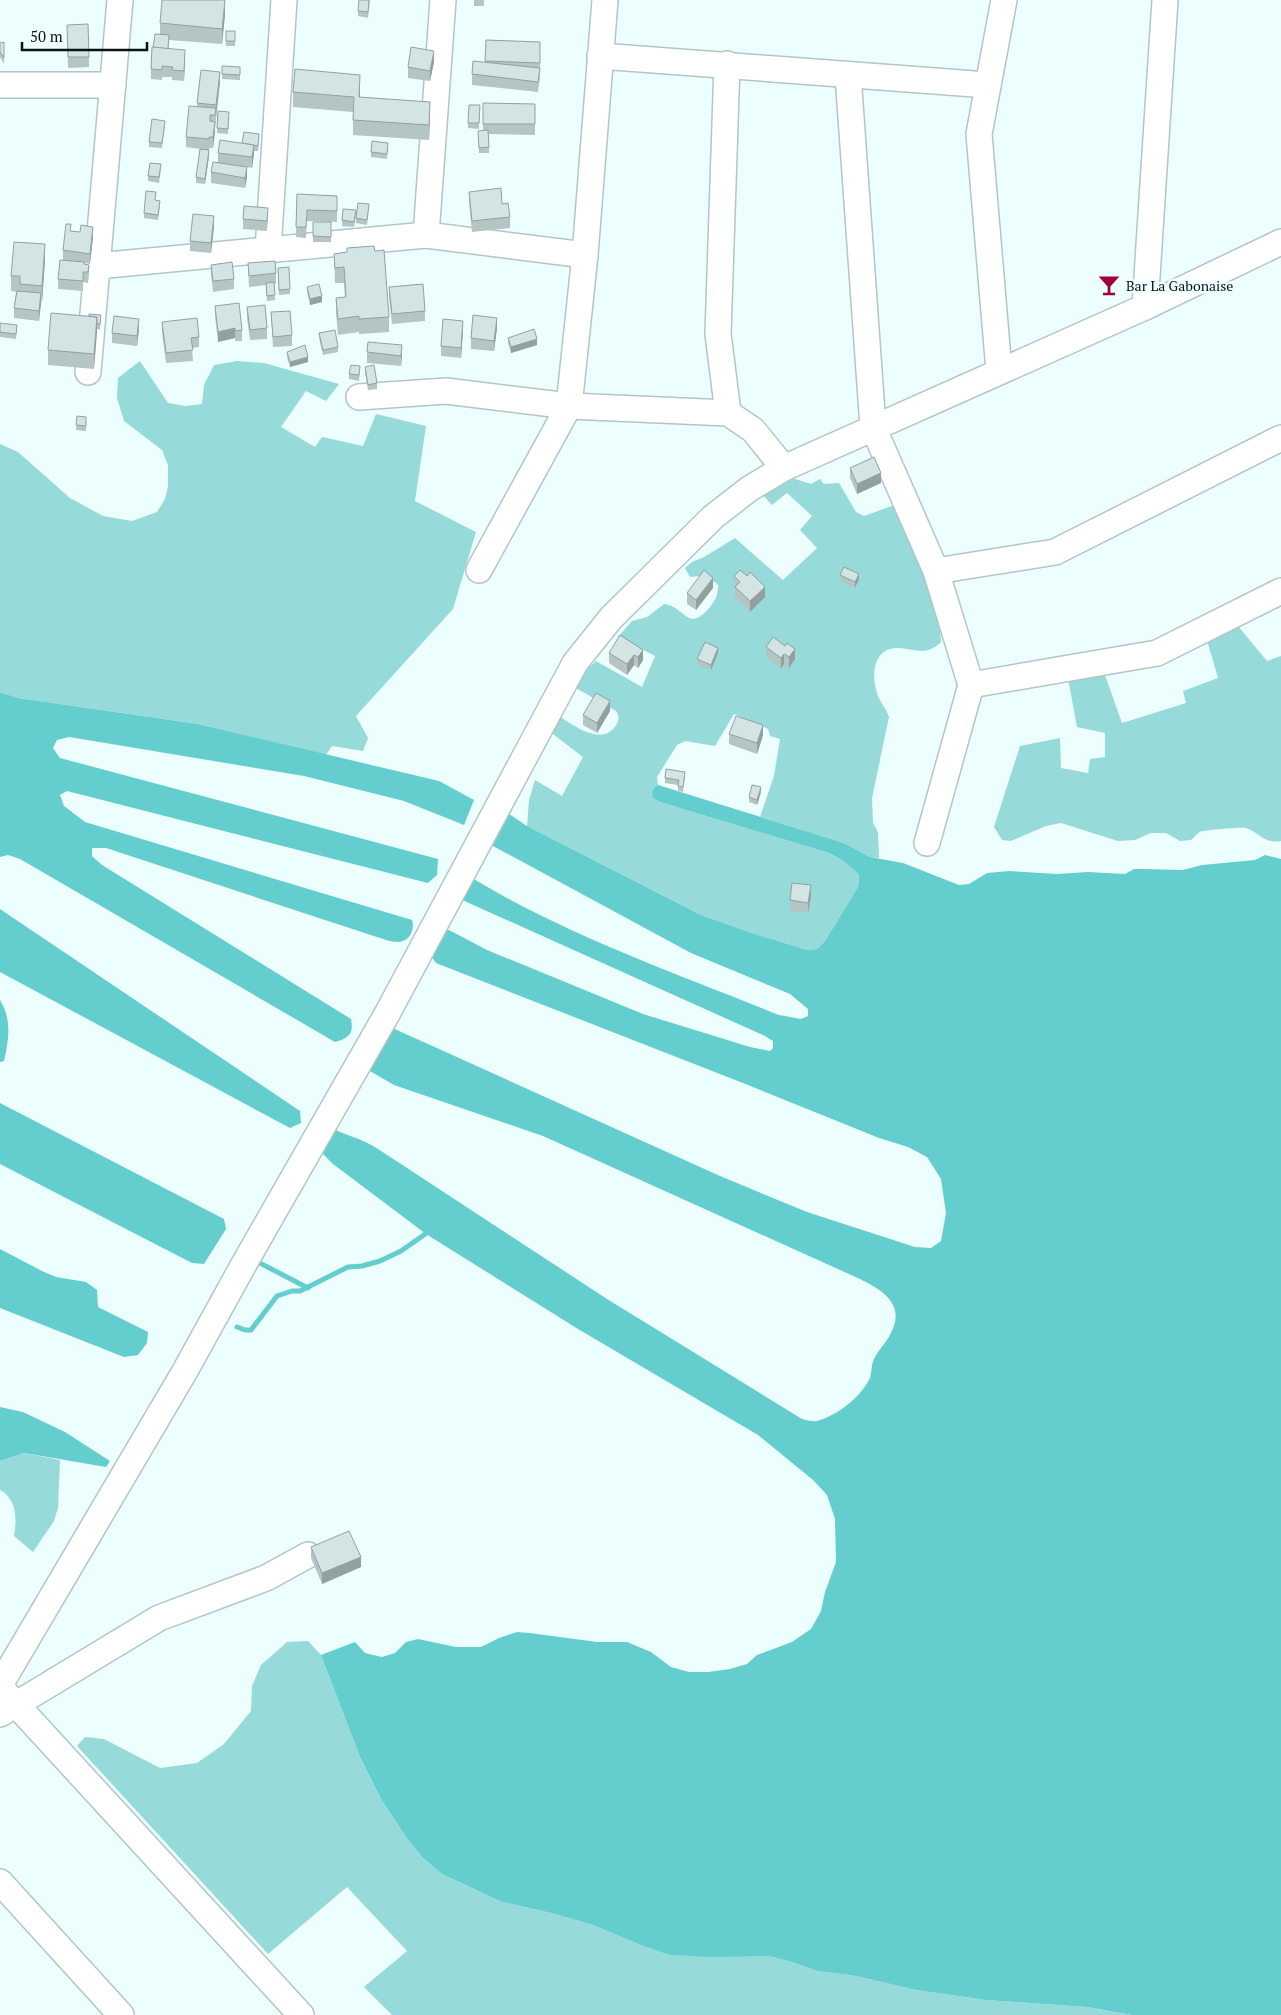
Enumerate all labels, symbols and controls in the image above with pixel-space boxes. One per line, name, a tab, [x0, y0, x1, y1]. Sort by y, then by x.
scale bar	[22, 20, 148, 52]
text: 50 m	[30, 26, 63, 46]
bar icon: Bar La Gabonaise	[1096, 272, 1122, 298]
place label: Bar La Gabonaise	[1126, 276, 1233, 295]

